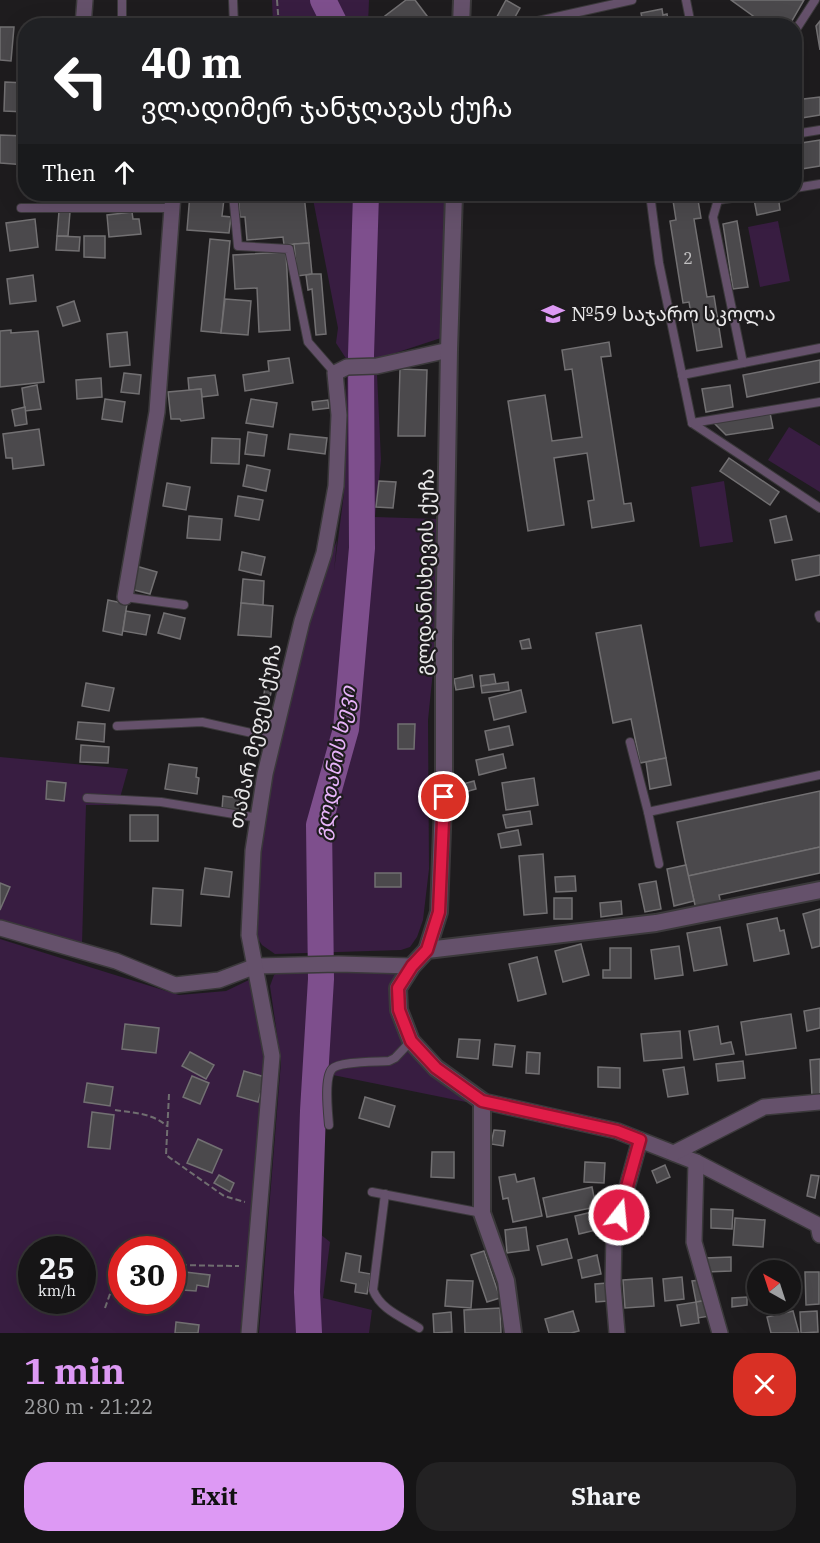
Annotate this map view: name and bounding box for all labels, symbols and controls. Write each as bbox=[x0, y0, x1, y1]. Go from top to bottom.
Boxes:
text: 40 m bbox=[141, 35, 242, 90]
icon: left bbox=[42, 42, 120, 120]
text: ვლადიმერ ჯანჯღავას ქუჩა bbox=[141, 89, 513, 124]
icon: ahead bbox=[108, 156, 141, 189]
text: Then bbox=[42, 158, 96, 187]
house number: 2 bbox=[683, 248, 693, 268]
place label: №59 საჯარო სკოლა bbox=[571, 300, 776, 327]
school or university icon: №59 საჯარო სკოლა bbox=[540, 301, 566, 327]
street label: გლდანისხევის ქუჩა bbox=[409, 468, 440, 676]
street label: თამარ მეფეს ქუჩა bbox=[222, 641, 287, 831]
water label: გლდანის ხევი bbox=[307, 683, 361, 842]
pin bbox=[418, 771, 469, 822]
icon: arrive bbox=[427, 780, 460, 813]
position arrow bbox=[587, 1183, 651, 1247]
speed limit sign: 30 bbox=[108, 1236, 186, 1314]
text: 25 bbox=[39, 1248, 75, 1287]
north arrow bbox=[747, 1260, 801, 1314]
map controls bbox=[747, 1260, 801, 1314]
text: km/h bbox=[38, 1281, 76, 1300]
text: 1 min bbox=[24, 1347, 125, 1394]
button: close bbox=[733, 1353, 796, 1416]
text: 280 m · 21:22 bbox=[24, 1393, 153, 1420]
button: Exit bbox=[24, 1462, 404, 1531]
button: Share bbox=[416, 1462, 796, 1531]

